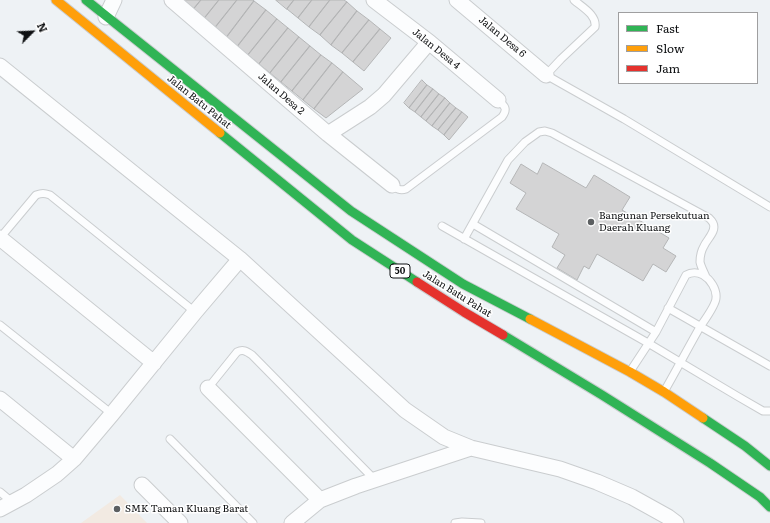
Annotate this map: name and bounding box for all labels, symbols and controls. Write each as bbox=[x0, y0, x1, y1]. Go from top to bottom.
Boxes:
north arrow bbox=[12, 12, 52, 52]
legend bbox=[618, 12, 758, 84]
street label: Jalan Desa 6 bbox=[476, 14, 528, 60]
text: Fast bbox=[656, 19, 679, 37]
text: N bbox=[34, 20, 52, 35]
street label: Jalan Desa 4 bbox=[410, 26, 462, 72]
text: Slow bbox=[656, 39, 684, 57]
text: Jam bbox=[656, 59, 680, 77]
street label: Jalan Desa 2 bbox=[255, 71, 307, 117]
street label: Jalan Batu Pahat bbox=[165, 72, 233, 132]
place label: Bangunan Persekutuan Daerah Kluang bbox=[599, 210, 710, 234]
marker: Bangunan Persekutuan Daerah Kluang bbox=[586, 217, 596, 227]
road number: 50 bbox=[390, 264, 410, 278]
street label: Jalan Batu Pahat bbox=[420, 268, 494, 320]
place label: SMK Taman Kluang Barat bbox=[125, 503, 248, 515]
marker: SMK Taman Kluang Barat bbox=[112, 504, 122, 514]

